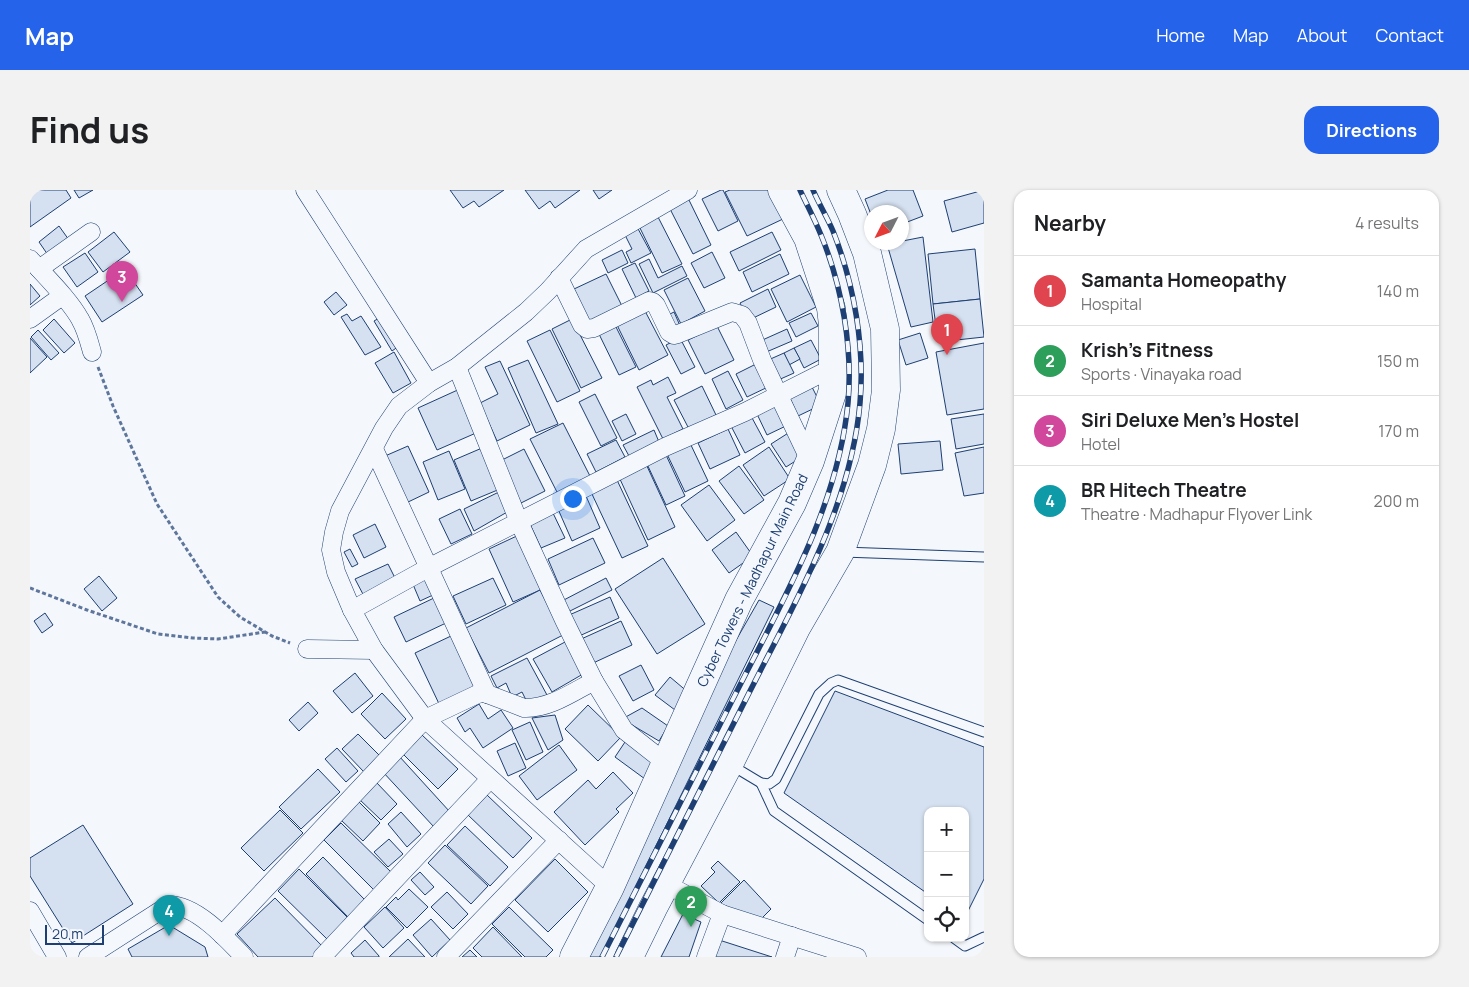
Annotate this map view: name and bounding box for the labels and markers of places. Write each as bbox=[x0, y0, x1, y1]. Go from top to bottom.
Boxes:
pin: 3 bbox=[106, 261, 138, 302]
pin: 1 bbox=[931, 314, 963, 355]
pin: 2 bbox=[675, 886, 707, 927]
pin: 4 bbox=[153, 895, 185, 936]

